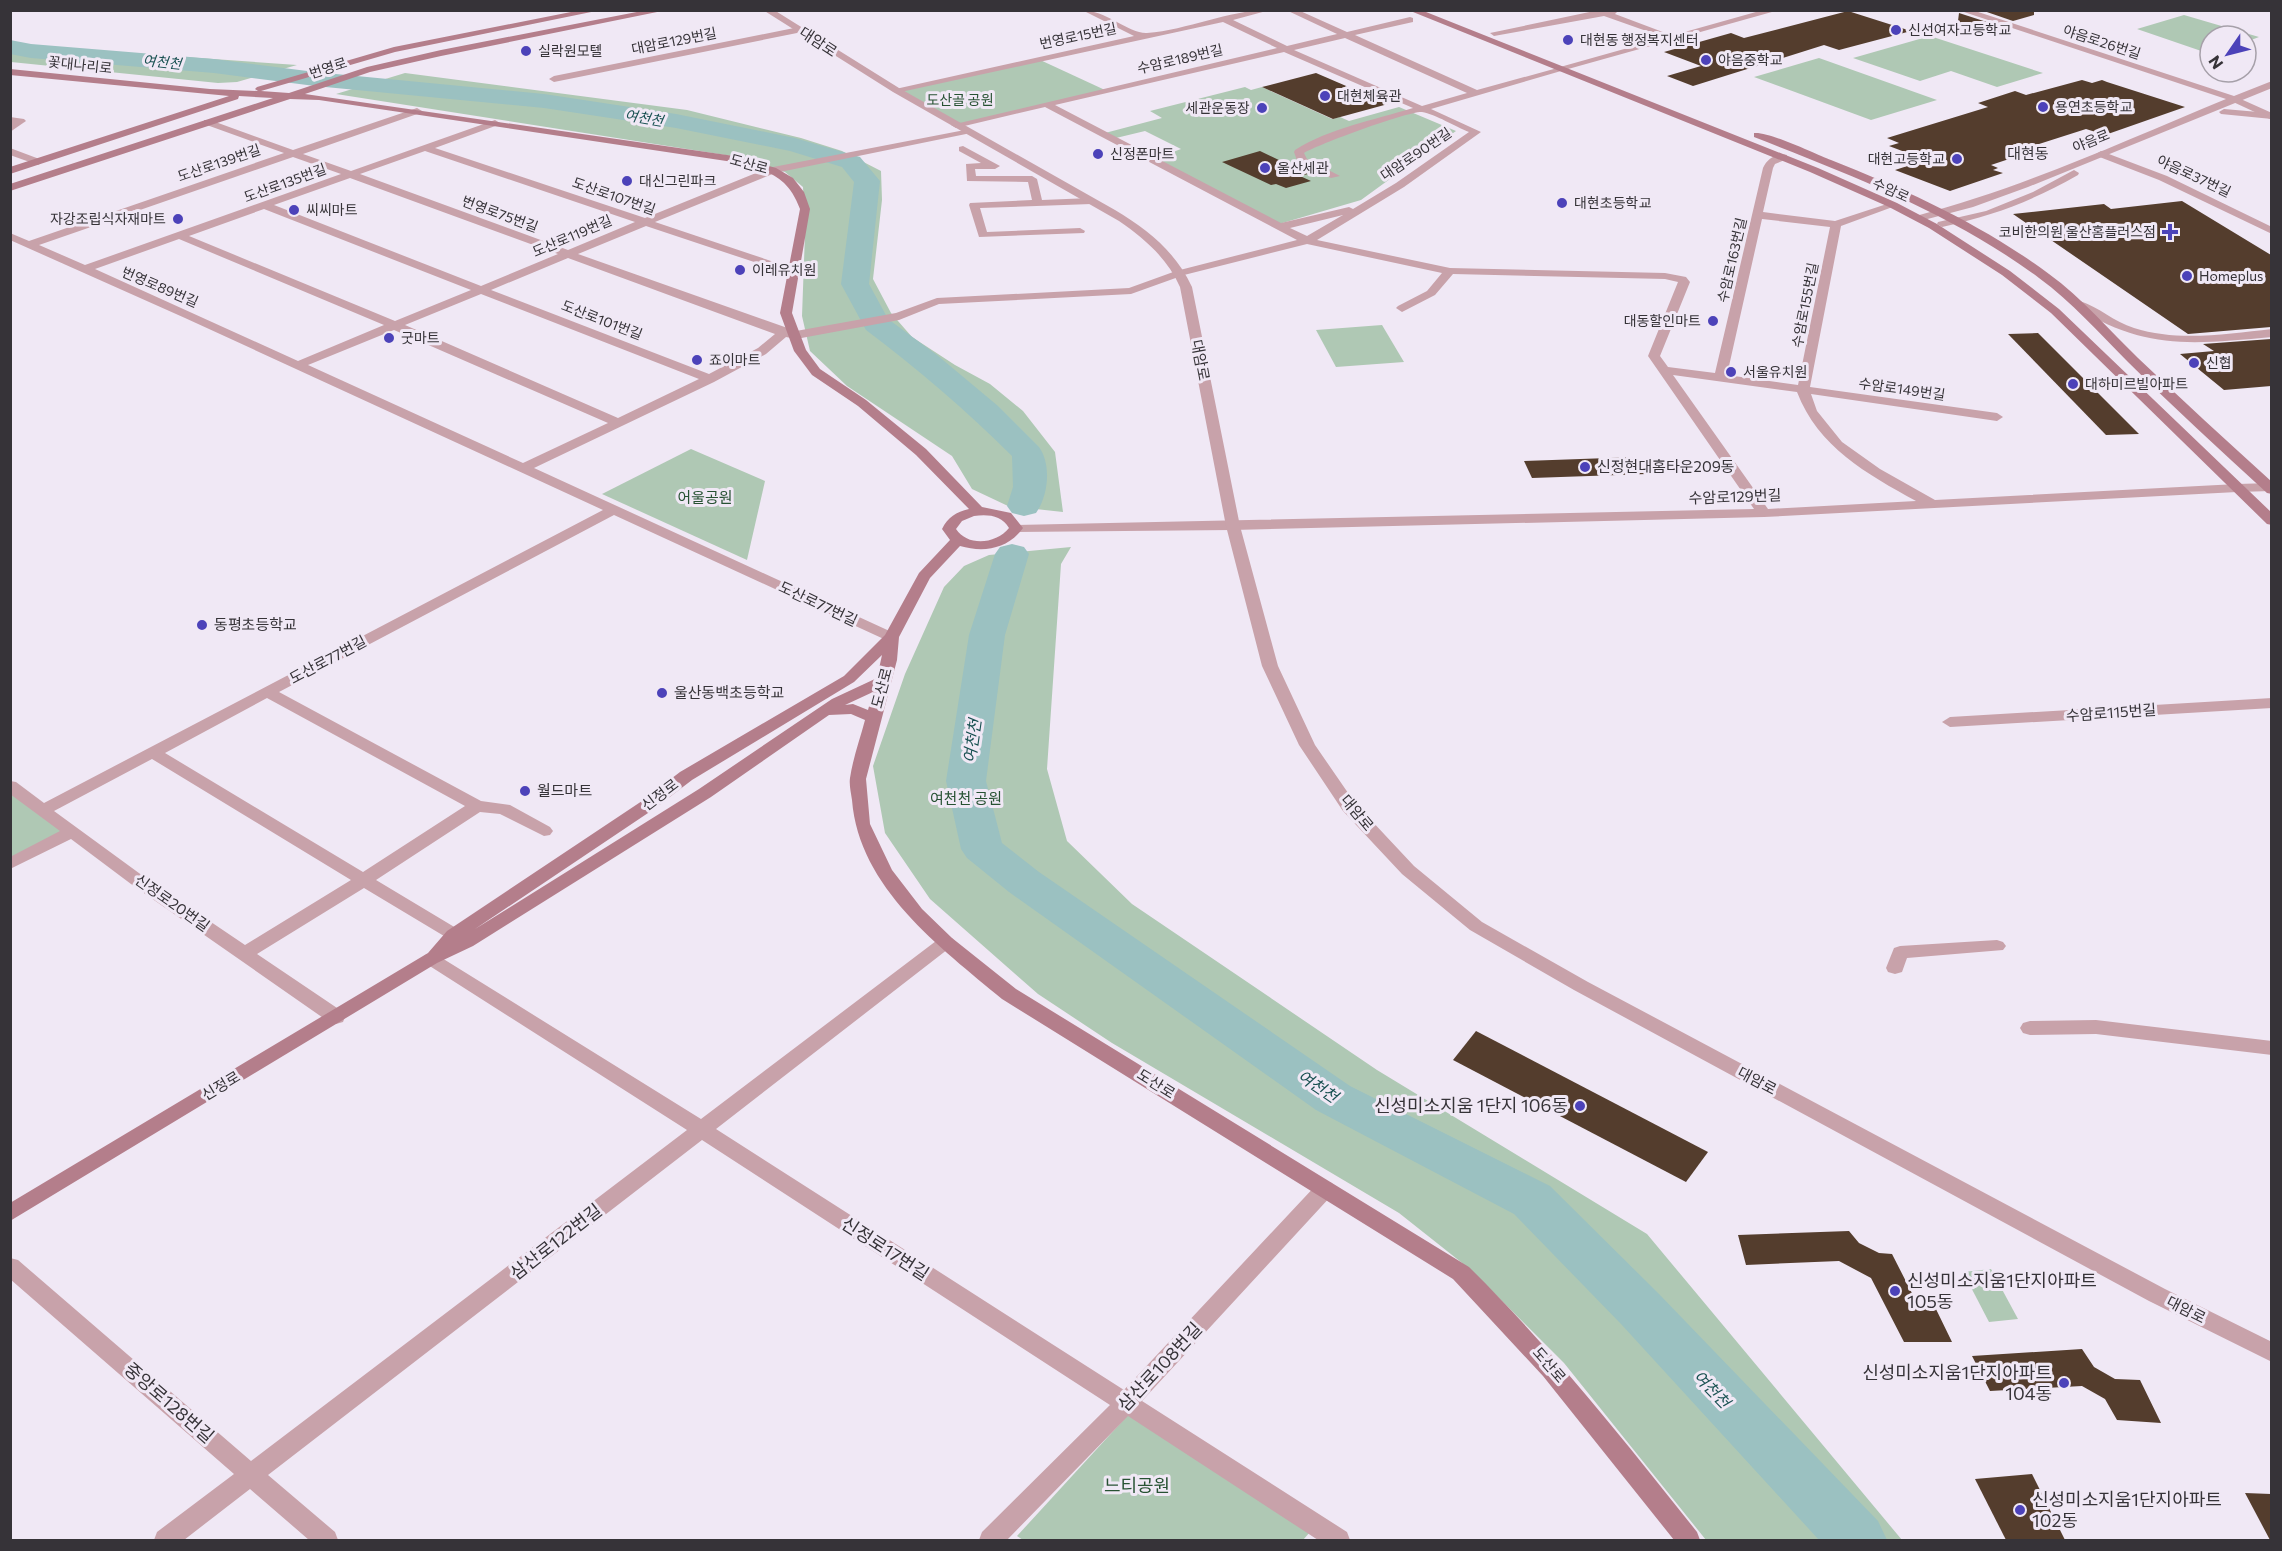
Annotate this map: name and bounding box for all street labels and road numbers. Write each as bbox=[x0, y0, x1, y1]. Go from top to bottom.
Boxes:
street label: 번영로15번길 bbox=[1038, 19, 1118, 52]
street label: 야음로26번길 bbox=[2061, 21, 2143, 62]
street label: 대암로 bbox=[796, 22, 841, 60]
street label: 대암로129번길 bbox=[630, 24, 718, 57]
street label: 수암로189번길 bbox=[1135, 40, 1224, 77]
street label: 꽃대나리로 bbox=[47, 53, 113, 76]
street label: 번영로 bbox=[307, 53, 349, 82]
street label: 대암로90번길 bbox=[1377, 124, 1454, 184]
street label: 야음로 bbox=[2070, 125, 2112, 156]
street label: 도산로139번길 bbox=[175, 140, 263, 185]
street label: 도산로 bbox=[728, 150, 770, 177]
street label: 야음로37번길 bbox=[2154, 151, 2234, 200]
street label: 도산로135번길 bbox=[241, 160, 328, 205]
street label: 도산로107번길 bbox=[570, 173, 658, 218]
street label: 수암로 bbox=[1870, 174, 1912, 205]
street label: 번영로75번길 bbox=[460, 192, 541, 235]
street label: 도산로119번길 bbox=[529, 211, 614, 260]
street label: 수암로163번길 bbox=[1713, 216, 1750, 304]
street label: 수암로155번길 bbox=[1788, 261, 1821, 349]
street label: 번영로89번길 bbox=[119, 263, 201, 310]
street label: 도산로101번길 bbox=[559, 296, 645, 343]
street label: 대암로 bbox=[1188, 338, 1214, 382]
street label: 수암로149번길 bbox=[1858, 374, 1946, 403]
street label: 수암로129번길 bbox=[1688, 485, 1782, 507]
street label: 도산로77번길 bbox=[776, 577, 861, 629]
street label: 도산로77번길 bbox=[286, 631, 369, 687]
street label: 도산로 bbox=[867, 665, 895, 710]
street label: 수암로115번길 bbox=[2065, 700, 2157, 724]
street label: 신정로 bbox=[637, 775, 681, 814]
street label: 대암로 bbox=[1338, 791, 1378, 834]
street label: 신정로20번길 bbox=[132, 870, 213, 935]
street label: 대암로 bbox=[1735, 1062, 1780, 1098]
street label: 도산로 bbox=[1134, 1065, 1179, 1102]
street label: 신정로 bbox=[198, 1067, 243, 1104]
street label: 삼산로122번길 bbox=[505, 1199, 606, 1284]
street label: 신정로17번길 bbox=[838, 1212, 933, 1285]
street label: 대암로 bbox=[2164, 1292, 2209, 1327]
street label: 삼산로108번길 bbox=[1113, 1317, 1206, 1415]
street label: 도산로 bbox=[1529, 1343, 1570, 1386]
street label: 중앙로128번길 bbox=[120, 1357, 219, 1447]

